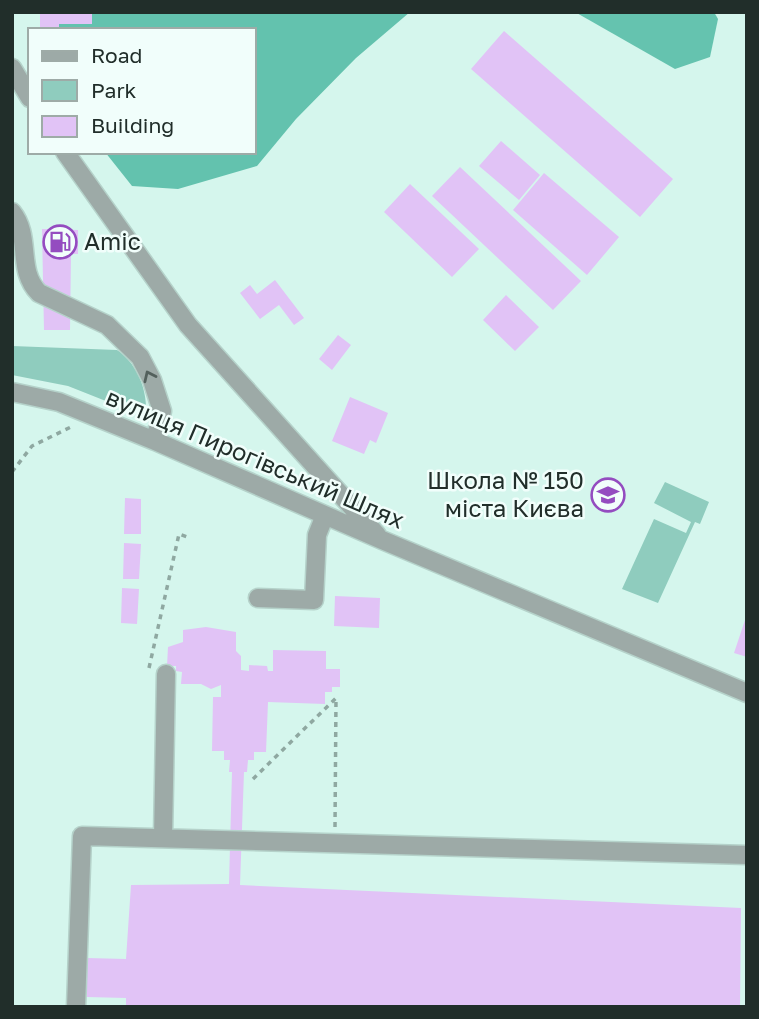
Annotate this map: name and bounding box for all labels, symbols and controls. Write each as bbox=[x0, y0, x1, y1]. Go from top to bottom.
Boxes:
legend bbox=[28, 28, 256, 154]
text: Road bbox=[91, 42, 142, 68]
text: Park bbox=[91, 77, 137, 103]
text: Building bbox=[91, 112, 174, 138]
fuel station icon: Amic bbox=[41, 223, 79, 261]
place label: Amic bbox=[84, 226, 141, 255]
one-way arrow bbox=[144, 371, 158, 383]
street label: вулиця Пирогівський Шлях bbox=[102, 381, 409, 534]
place label: Школа № 150 міста Києва bbox=[427, 465, 584, 522]
school or university icon: Школа № 150 міста Києва bbox=[589, 476, 627, 514]

